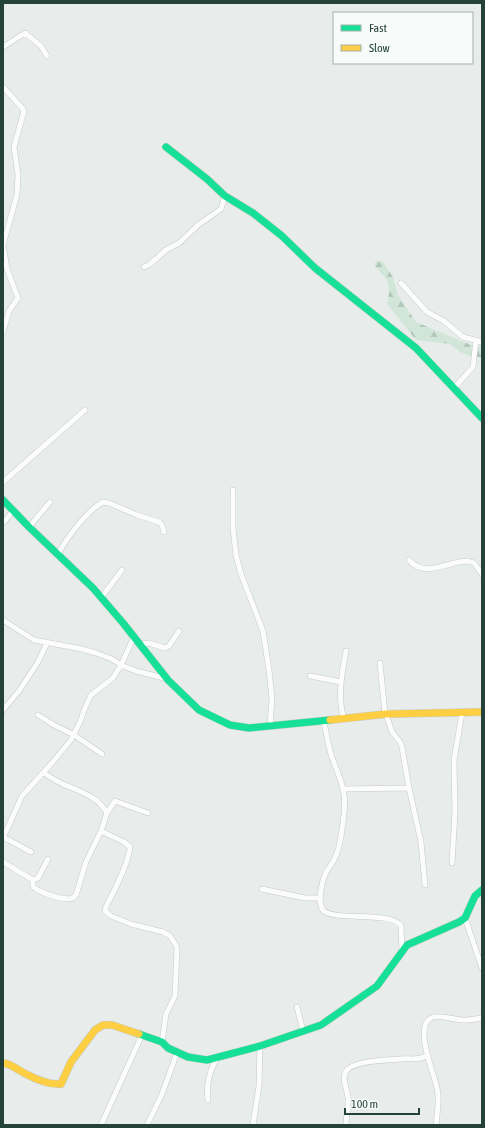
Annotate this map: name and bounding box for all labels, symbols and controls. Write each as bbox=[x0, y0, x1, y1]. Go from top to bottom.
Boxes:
legend bbox=[333, 12, 473, 64]
text: Fast bbox=[369, 21, 387, 35]
text: Slow bbox=[369, 41, 390, 55]
scale bar bbox=[345, 1090, 419, 1116]
text: 100 m bbox=[351, 1097, 378, 1111]

